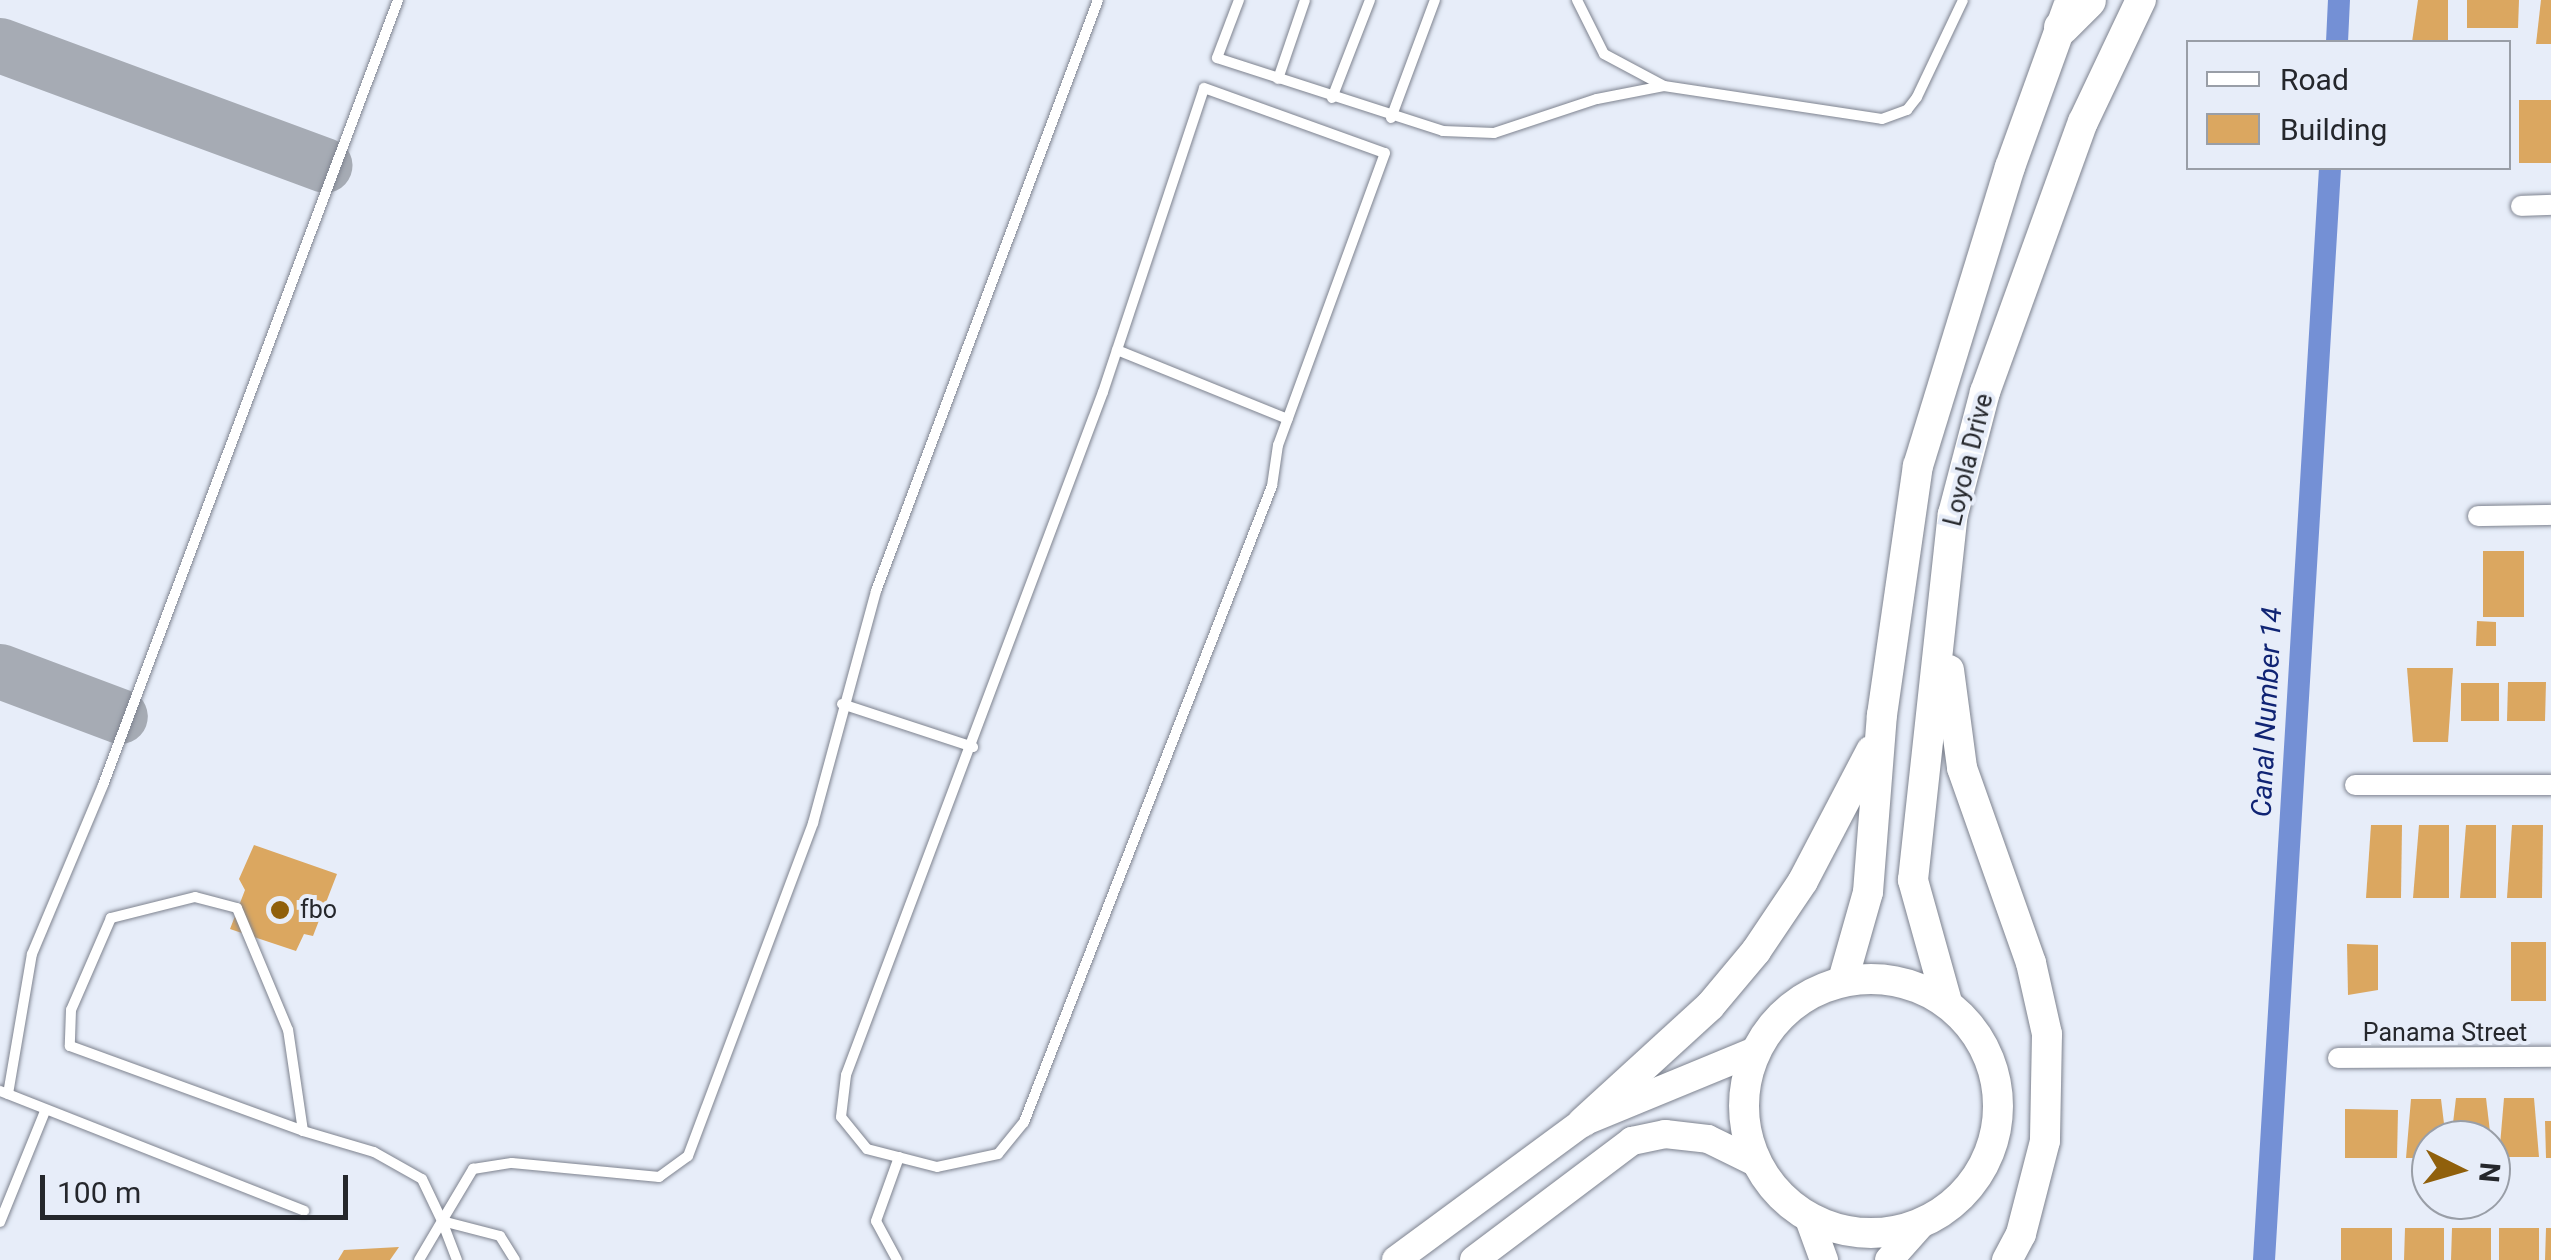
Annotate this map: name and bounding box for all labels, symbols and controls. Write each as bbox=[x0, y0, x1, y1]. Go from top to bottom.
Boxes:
legend bbox=[2186, 40, 2511, 170]
text: Road bbox=[2280, 62, 2349, 97]
text: Building bbox=[2280, 112, 2387, 147]
street label: Loyola Drive bbox=[1938, 391, 2000, 529]
water label: Canal Number 14 bbox=[2245, 606, 2289, 818]
place label: fbo bbox=[300, 895, 337, 925]
marker: fbo bbox=[269, 899, 291, 921]
street label: Panama Street bbox=[2363, 1018, 2527, 1048]
north arrow bbox=[2411, 1120, 2511, 1220]
scale bar bbox=[45, 1155, 352, 1217]
text: N bbox=[2472, 1161, 2507, 1184]
text: 100 m bbox=[57, 1175, 141, 1210]

